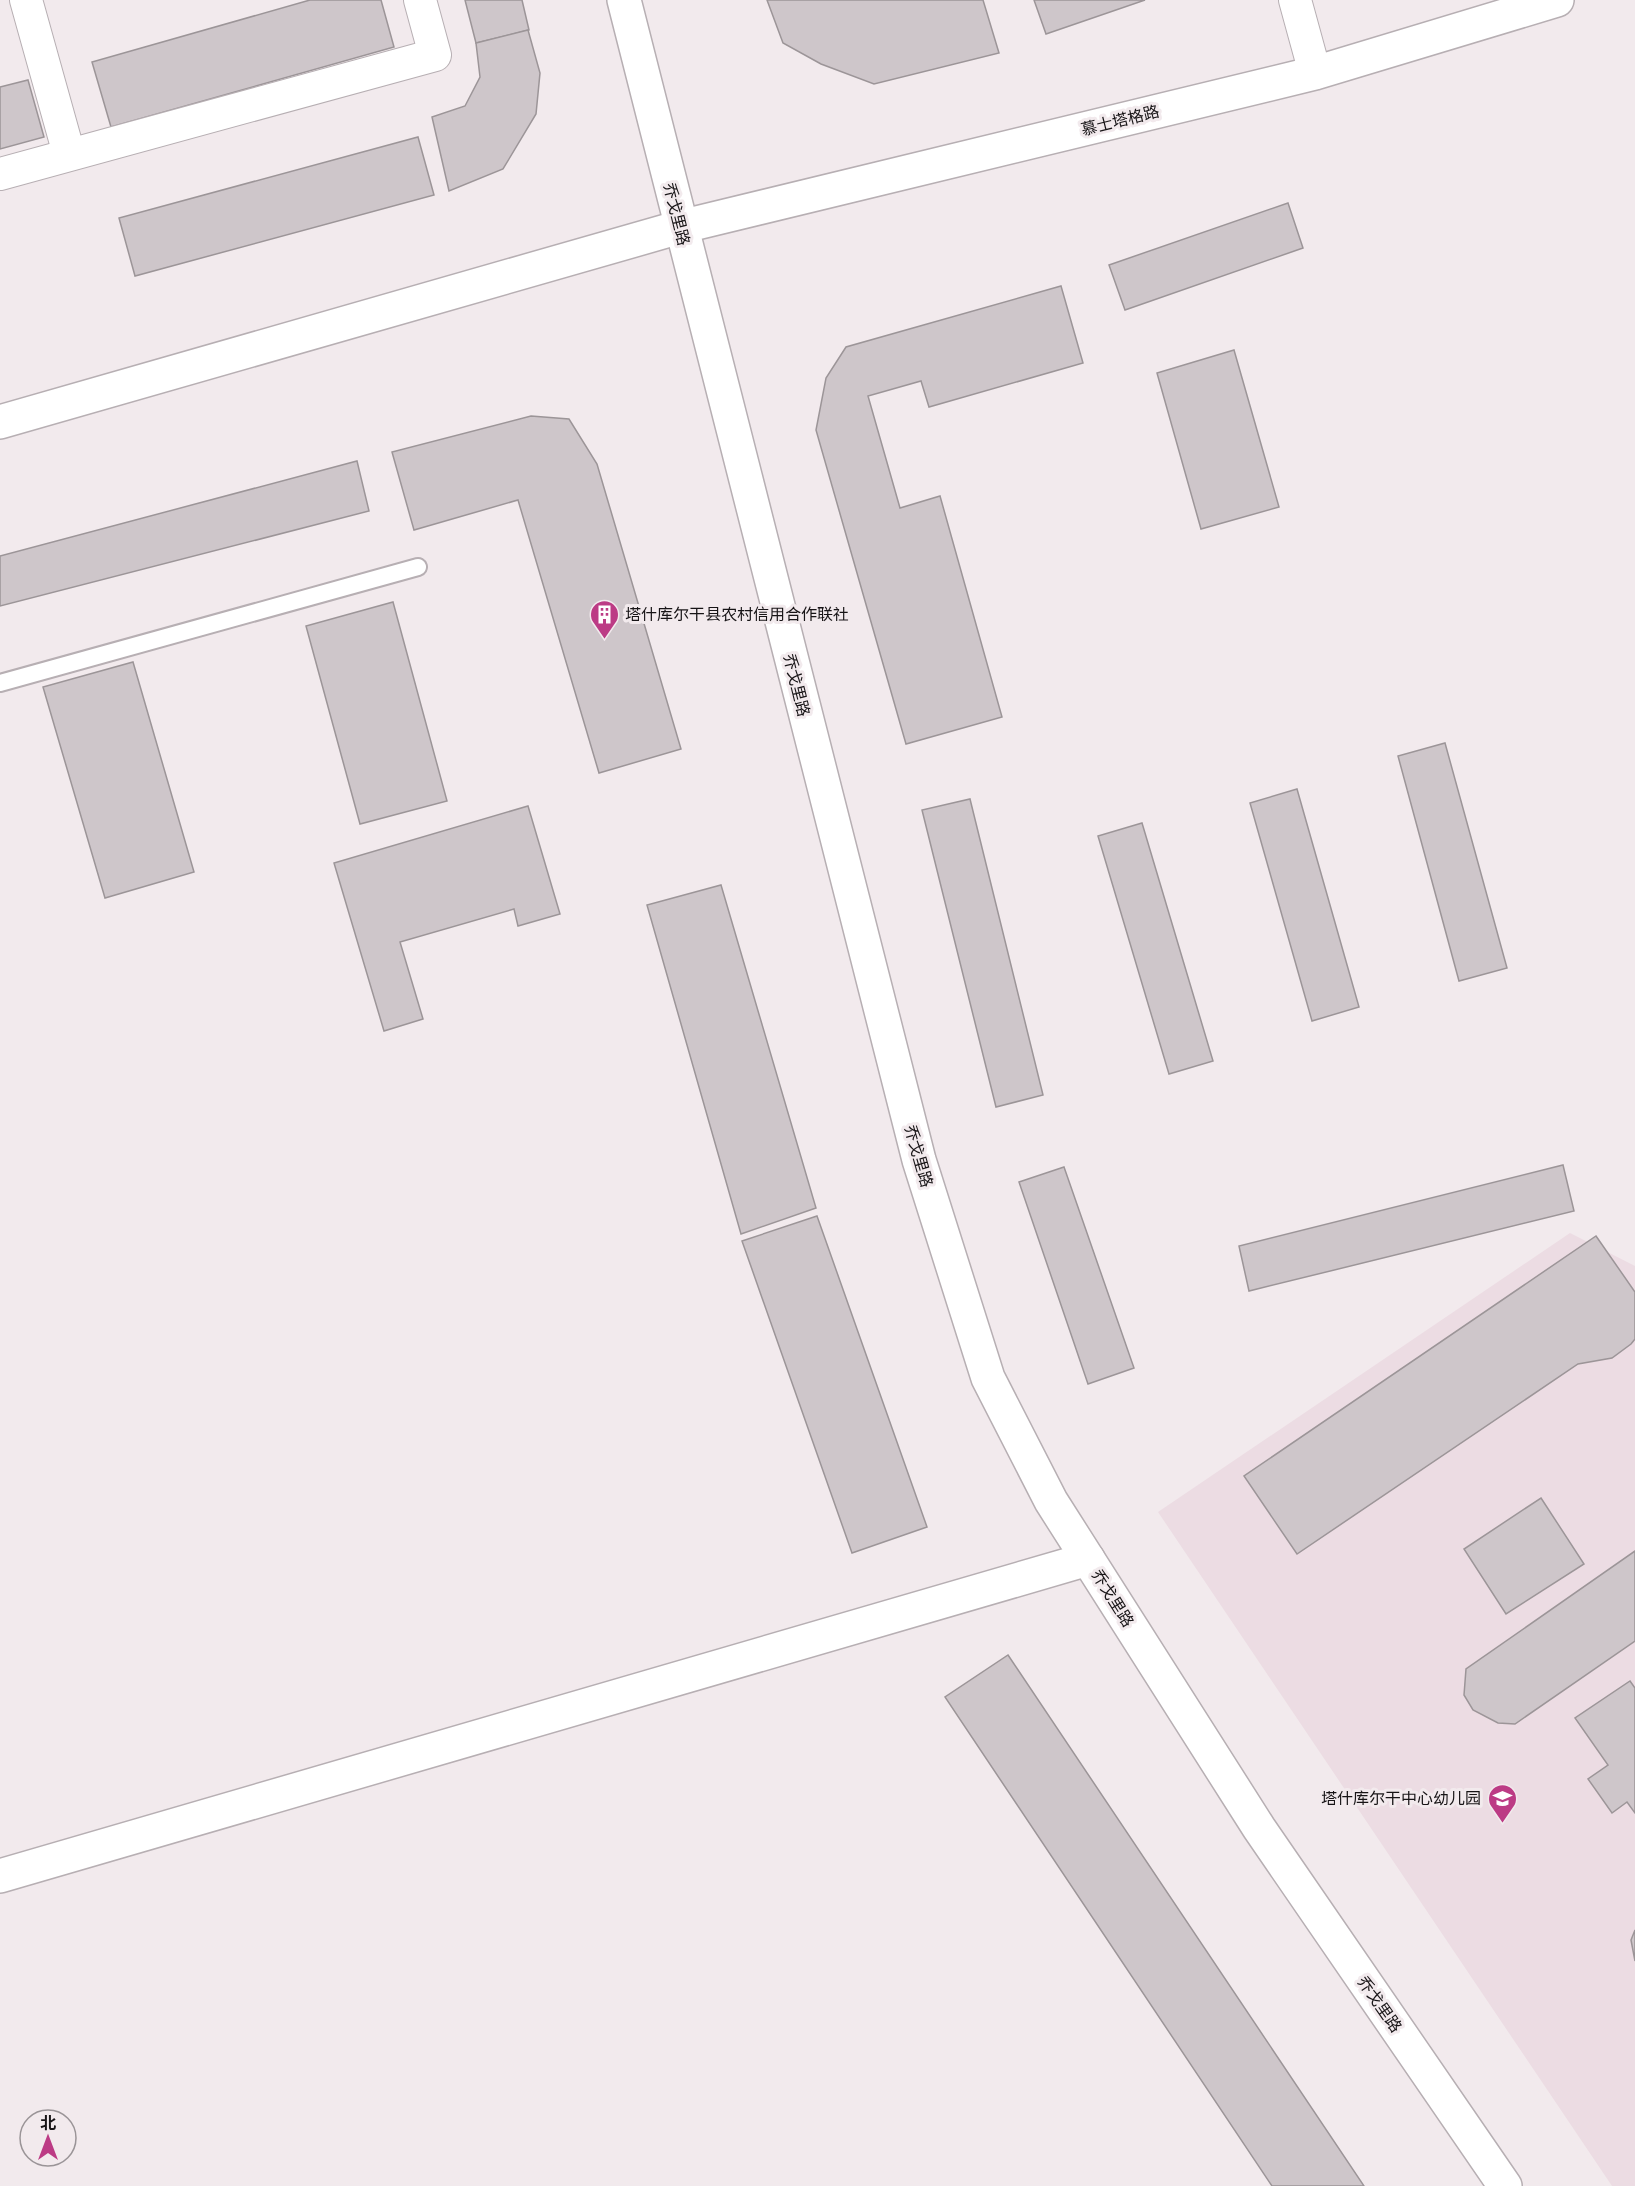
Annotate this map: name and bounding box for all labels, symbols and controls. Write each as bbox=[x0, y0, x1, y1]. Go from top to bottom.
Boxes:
street label: 慕士塔格路 bbox=[1079, 100, 1161, 140]
street label: 乔戈里路 bbox=[659, 180, 695, 248]
building icon: 塔什库尔干县农村信用合作联社 bbox=[588, 598, 620, 640]
place label: 塔什库尔干县农村信用合作联社 bbox=[625, 603, 849, 625]
street label: 乔戈里路 bbox=[779, 651, 815, 719]
street label: 乔戈里路 bbox=[900, 1122, 938, 1190]
street label: 乔戈里路 bbox=[1087, 1565, 1139, 1631]
school or university icon: 塔什库尔干中心幼儿园 bbox=[1486, 1782, 1518, 1824]
place label: 塔什库尔干中心幼儿园 bbox=[1321, 1787, 1481, 1809]
street label: 乔戈里路 bbox=[1353, 1971, 1407, 2037]
north arrow bbox=[18, 2108, 78, 2168]
text: 北 bbox=[40, 2112, 56, 2134]

